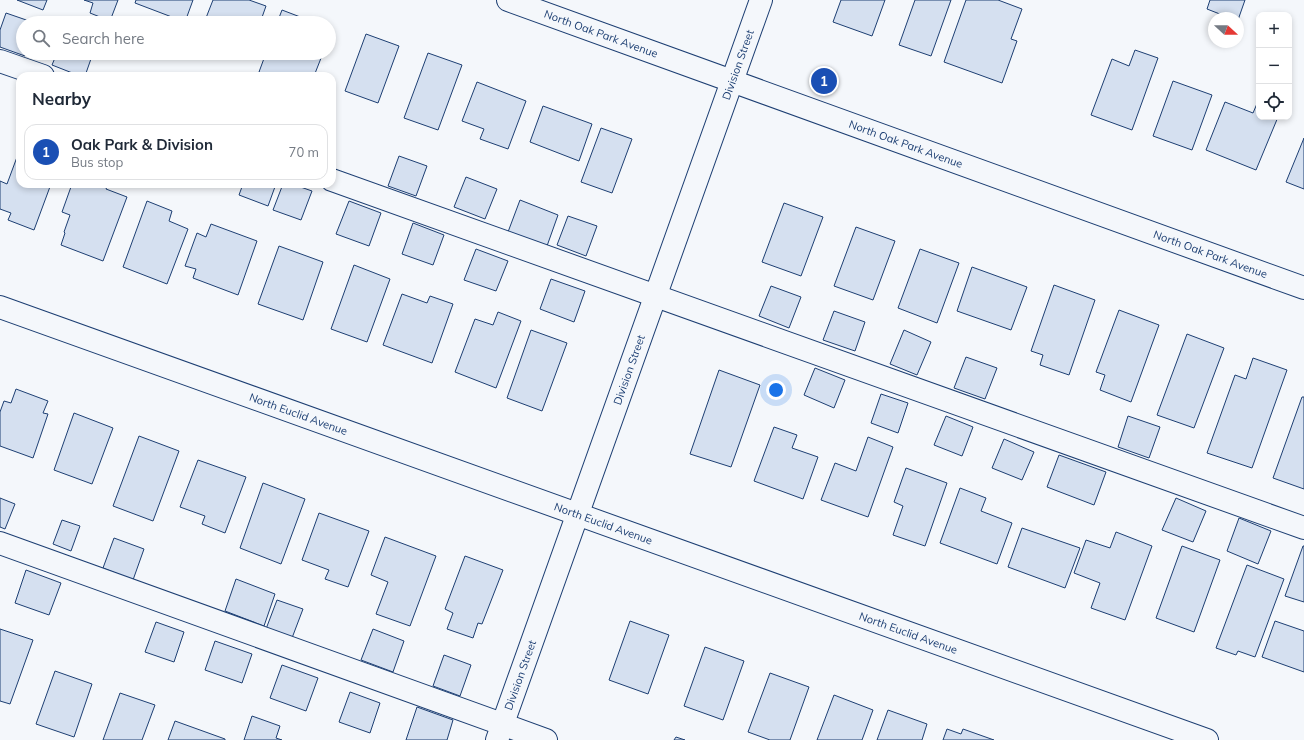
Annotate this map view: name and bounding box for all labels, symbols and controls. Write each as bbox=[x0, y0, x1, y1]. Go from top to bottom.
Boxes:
street label: North Oak Park Avenue bbox=[542, 7, 660, 61]
north arrow bbox=[1208, 12, 1244, 48]
map controls bbox=[1256, 12, 1292, 120]
button: + bbox=[1256, 12, 1292, 48]
search box bbox=[16, 16, 336, 60]
icon: search bbox=[30, 27, 52, 49]
street label: Division Street bbox=[719, 28, 757, 102]
text: Search here bbox=[62, 29, 144, 48]
button: − bbox=[1256, 48, 1292, 84]
pin: 1 bbox=[811, 66, 837, 96]
button: locate bbox=[1256, 84, 1292, 120]
text: Nearby bbox=[32, 88, 91, 109]
street label: North Oak Park Avenue bbox=[847, 117, 965, 171]
text: Oak Park & Division bbox=[71, 135, 213, 154]
text: 1 bbox=[42, 144, 50, 160]
text: 70 m bbox=[289, 144, 319, 160]
text: Bus stop bbox=[71, 154, 123, 170]
street label: North Oak Park Avenue bbox=[1152, 227, 1269, 281]
street label: Division Street bbox=[610, 333, 648, 407]
your location bbox=[766, 380, 786, 400]
street label: North Euclid Avenue bbox=[247, 390, 349, 438]
street label: North Euclid Avenue bbox=[552, 499, 654, 547]
street label: North Euclid Avenue bbox=[857, 609, 959, 657]
street label: Division Street bbox=[501, 638, 539, 712]

